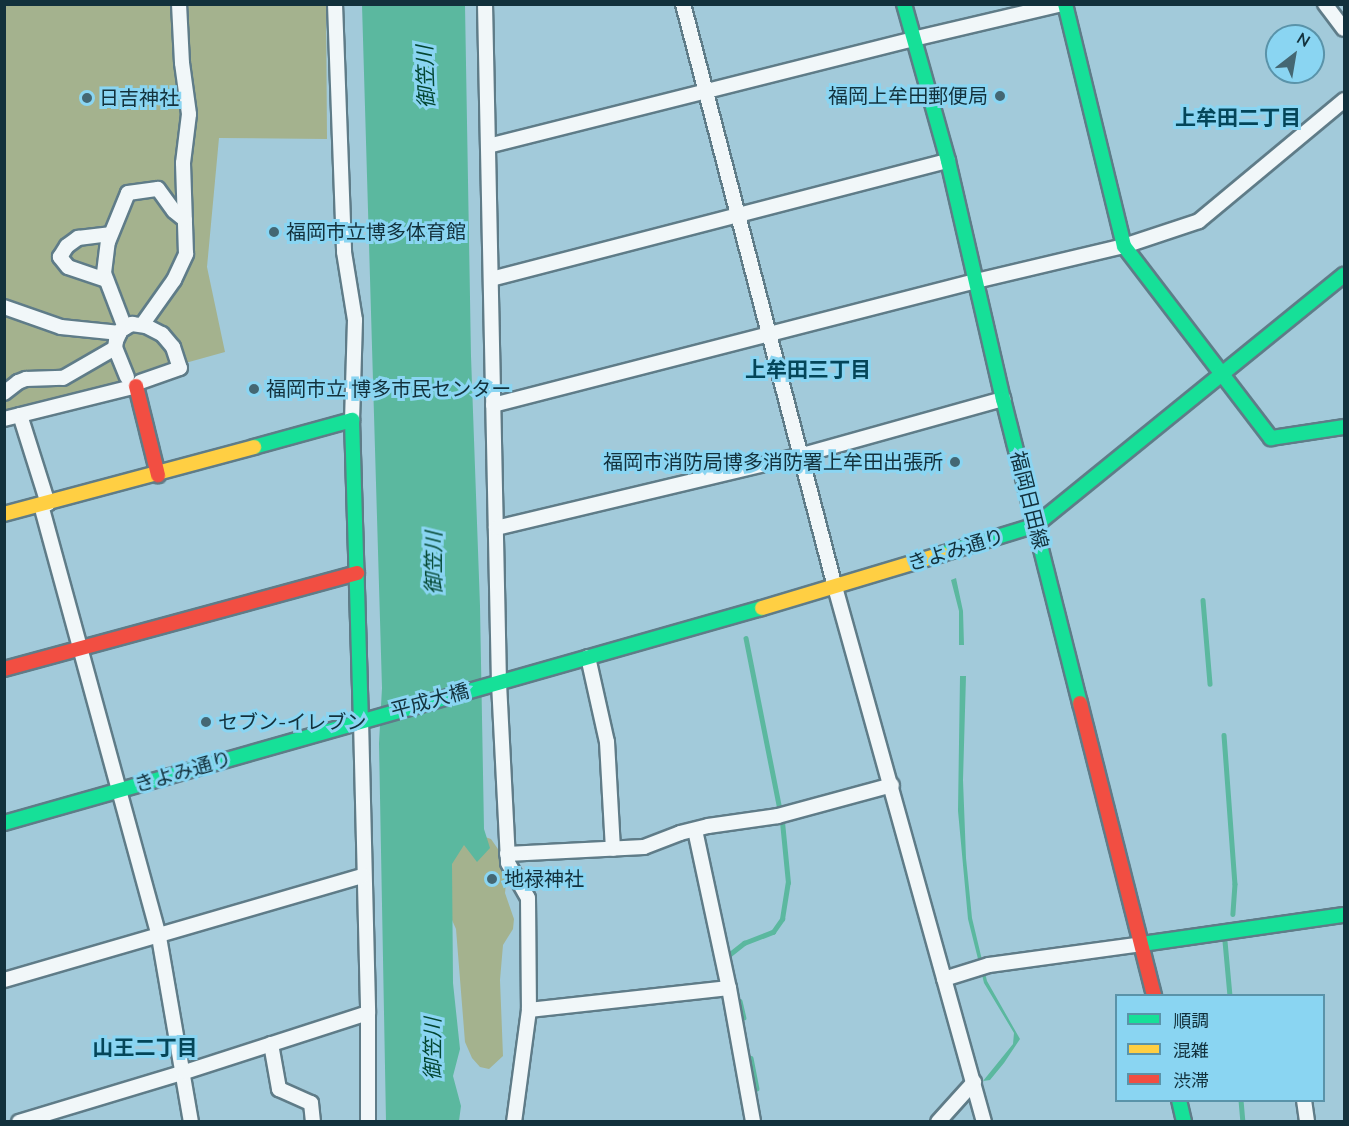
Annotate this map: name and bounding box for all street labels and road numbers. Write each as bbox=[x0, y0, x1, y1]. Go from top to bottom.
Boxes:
street label: 福岡日田線 bbox=[1005, 449, 1053, 551]
street label: きよみ通り bbox=[905, 524, 1007, 576]
street label: 平成大橋 bbox=[388, 679, 472, 723]
street label: きよみ通り bbox=[132, 747, 234, 797]

